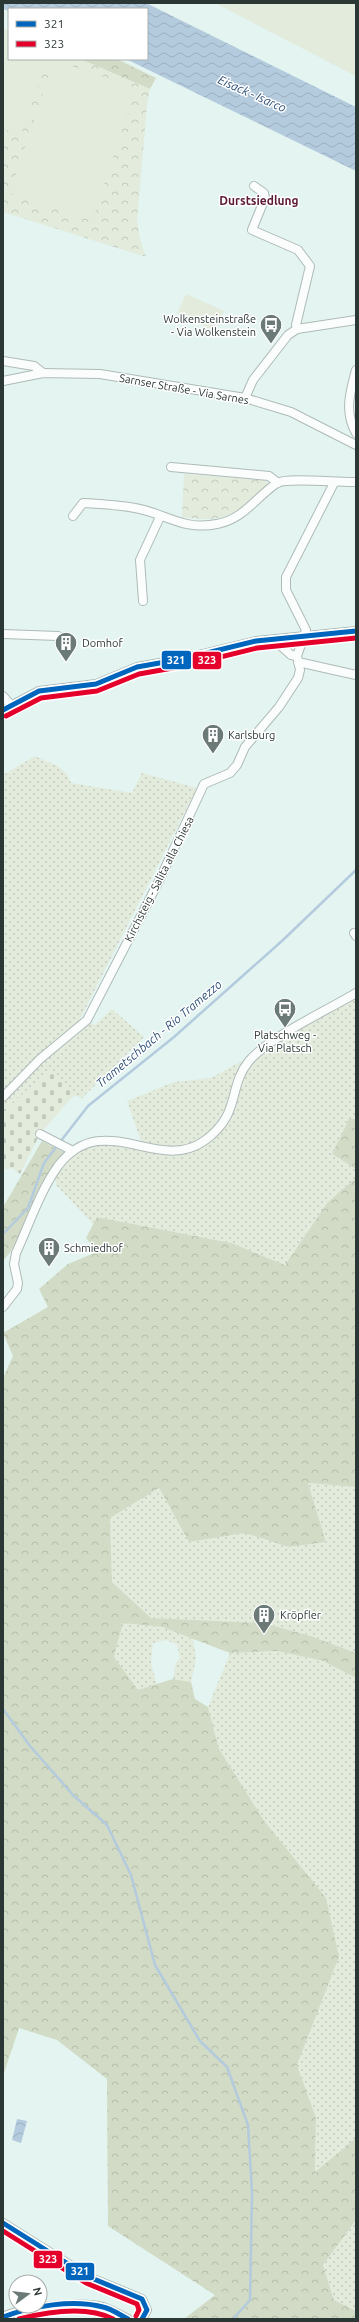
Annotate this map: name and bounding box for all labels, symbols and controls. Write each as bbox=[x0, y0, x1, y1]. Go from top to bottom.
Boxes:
legend bbox=[8, 8, 148, 60]
text: 321 bbox=[44, 17, 64, 30]
text: 323 bbox=[44, 37, 64, 50]
water label: Eisack - Isarco bbox=[216, 73, 289, 115]
district label: Durstsiedlung bbox=[219, 194, 299, 207]
bus stop icon: Wolkensteinstraße - Via Wolkenstein bbox=[258, 312, 284, 345]
place label: Wolkensteinstraße - Via Wolkenstein bbox=[163, 313, 256, 338]
street label: Sarnser Straße - Via Sarnes bbox=[118, 372, 250, 406]
building icon: Domhof bbox=[53, 630, 79, 663]
place label: Domhof bbox=[82, 637, 123, 649]
line badge: 321 bbox=[161, 650, 192, 670]
line badge: 323 bbox=[192, 651, 222, 670]
text: 321 bbox=[167, 654, 185, 666]
text: 323 bbox=[198, 654, 216, 666]
building icon: Karlsburg bbox=[200, 722, 226, 755]
place label: Karlsburg bbox=[228, 729, 275, 741]
street label: Kirchsteig - Salita alla Chiesa bbox=[122, 814, 196, 944]
water label: Trametschbach - Rio Tramezzo bbox=[93, 977, 224, 1090]
bus stop icon: Platschweg - Via Platsch bbox=[272, 996, 298, 1029]
place label: Platschweg - Via Platsch bbox=[254, 1029, 316, 1054]
building icon: Schmiedhof bbox=[36, 1235, 62, 1268]
place label: Schmiedhof bbox=[64, 1242, 124, 1254]
building icon: Kröpfler bbox=[251, 1602, 277, 1635]
place label: Kröpfler bbox=[280, 1609, 322, 1621]
line badge: 323 bbox=[33, 2250, 63, 2269]
text: 323 bbox=[39, 2253, 57, 2265]
line badge: 321 bbox=[65, 2262, 95, 2281]
text: 321 bbox=[71, 2265, 89, 2277]
north arrow bbox=[8, 2274, 48, 2314]
text: N bbox=[31, 2286, 45, 2297]

